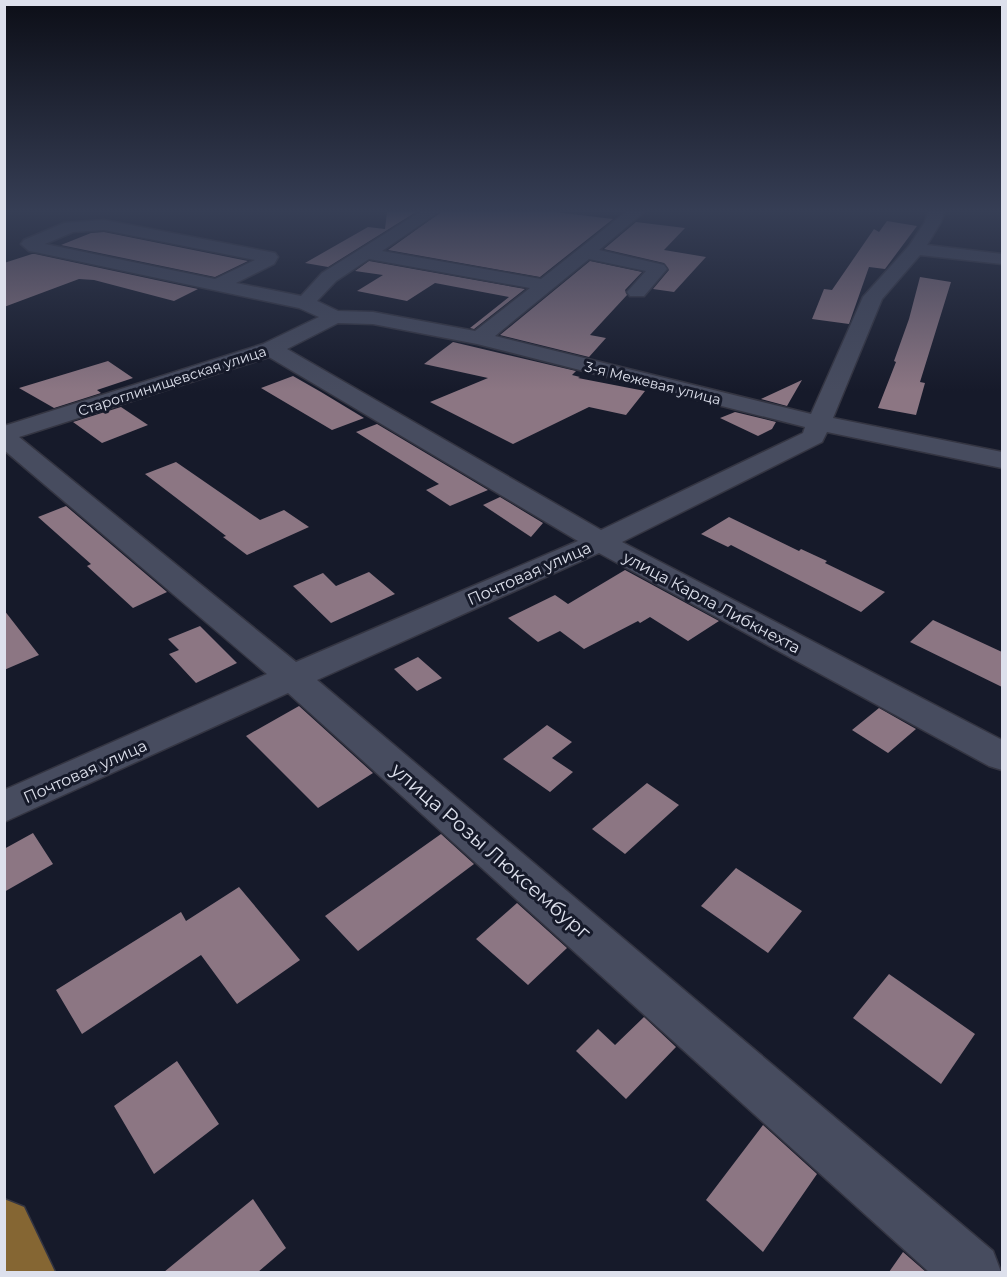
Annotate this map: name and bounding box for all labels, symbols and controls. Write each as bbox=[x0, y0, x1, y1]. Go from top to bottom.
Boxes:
street label: Староглинищевская улица bbox=[76, 342, 268, 420]
street label: 3-я Межевая улица bbox=[583, 357, 723, 409]
street label: Почтовая улица bbox=[464, 538, 594, 609]
street label: улица Карла Либкнехта bbox=[619, 547, 804, 657]
street label: Почтовая улица bbox=[20, 736, 150, 807]
street label: улица Розы Люксембург bbox=[385, 757, 596, 945]

